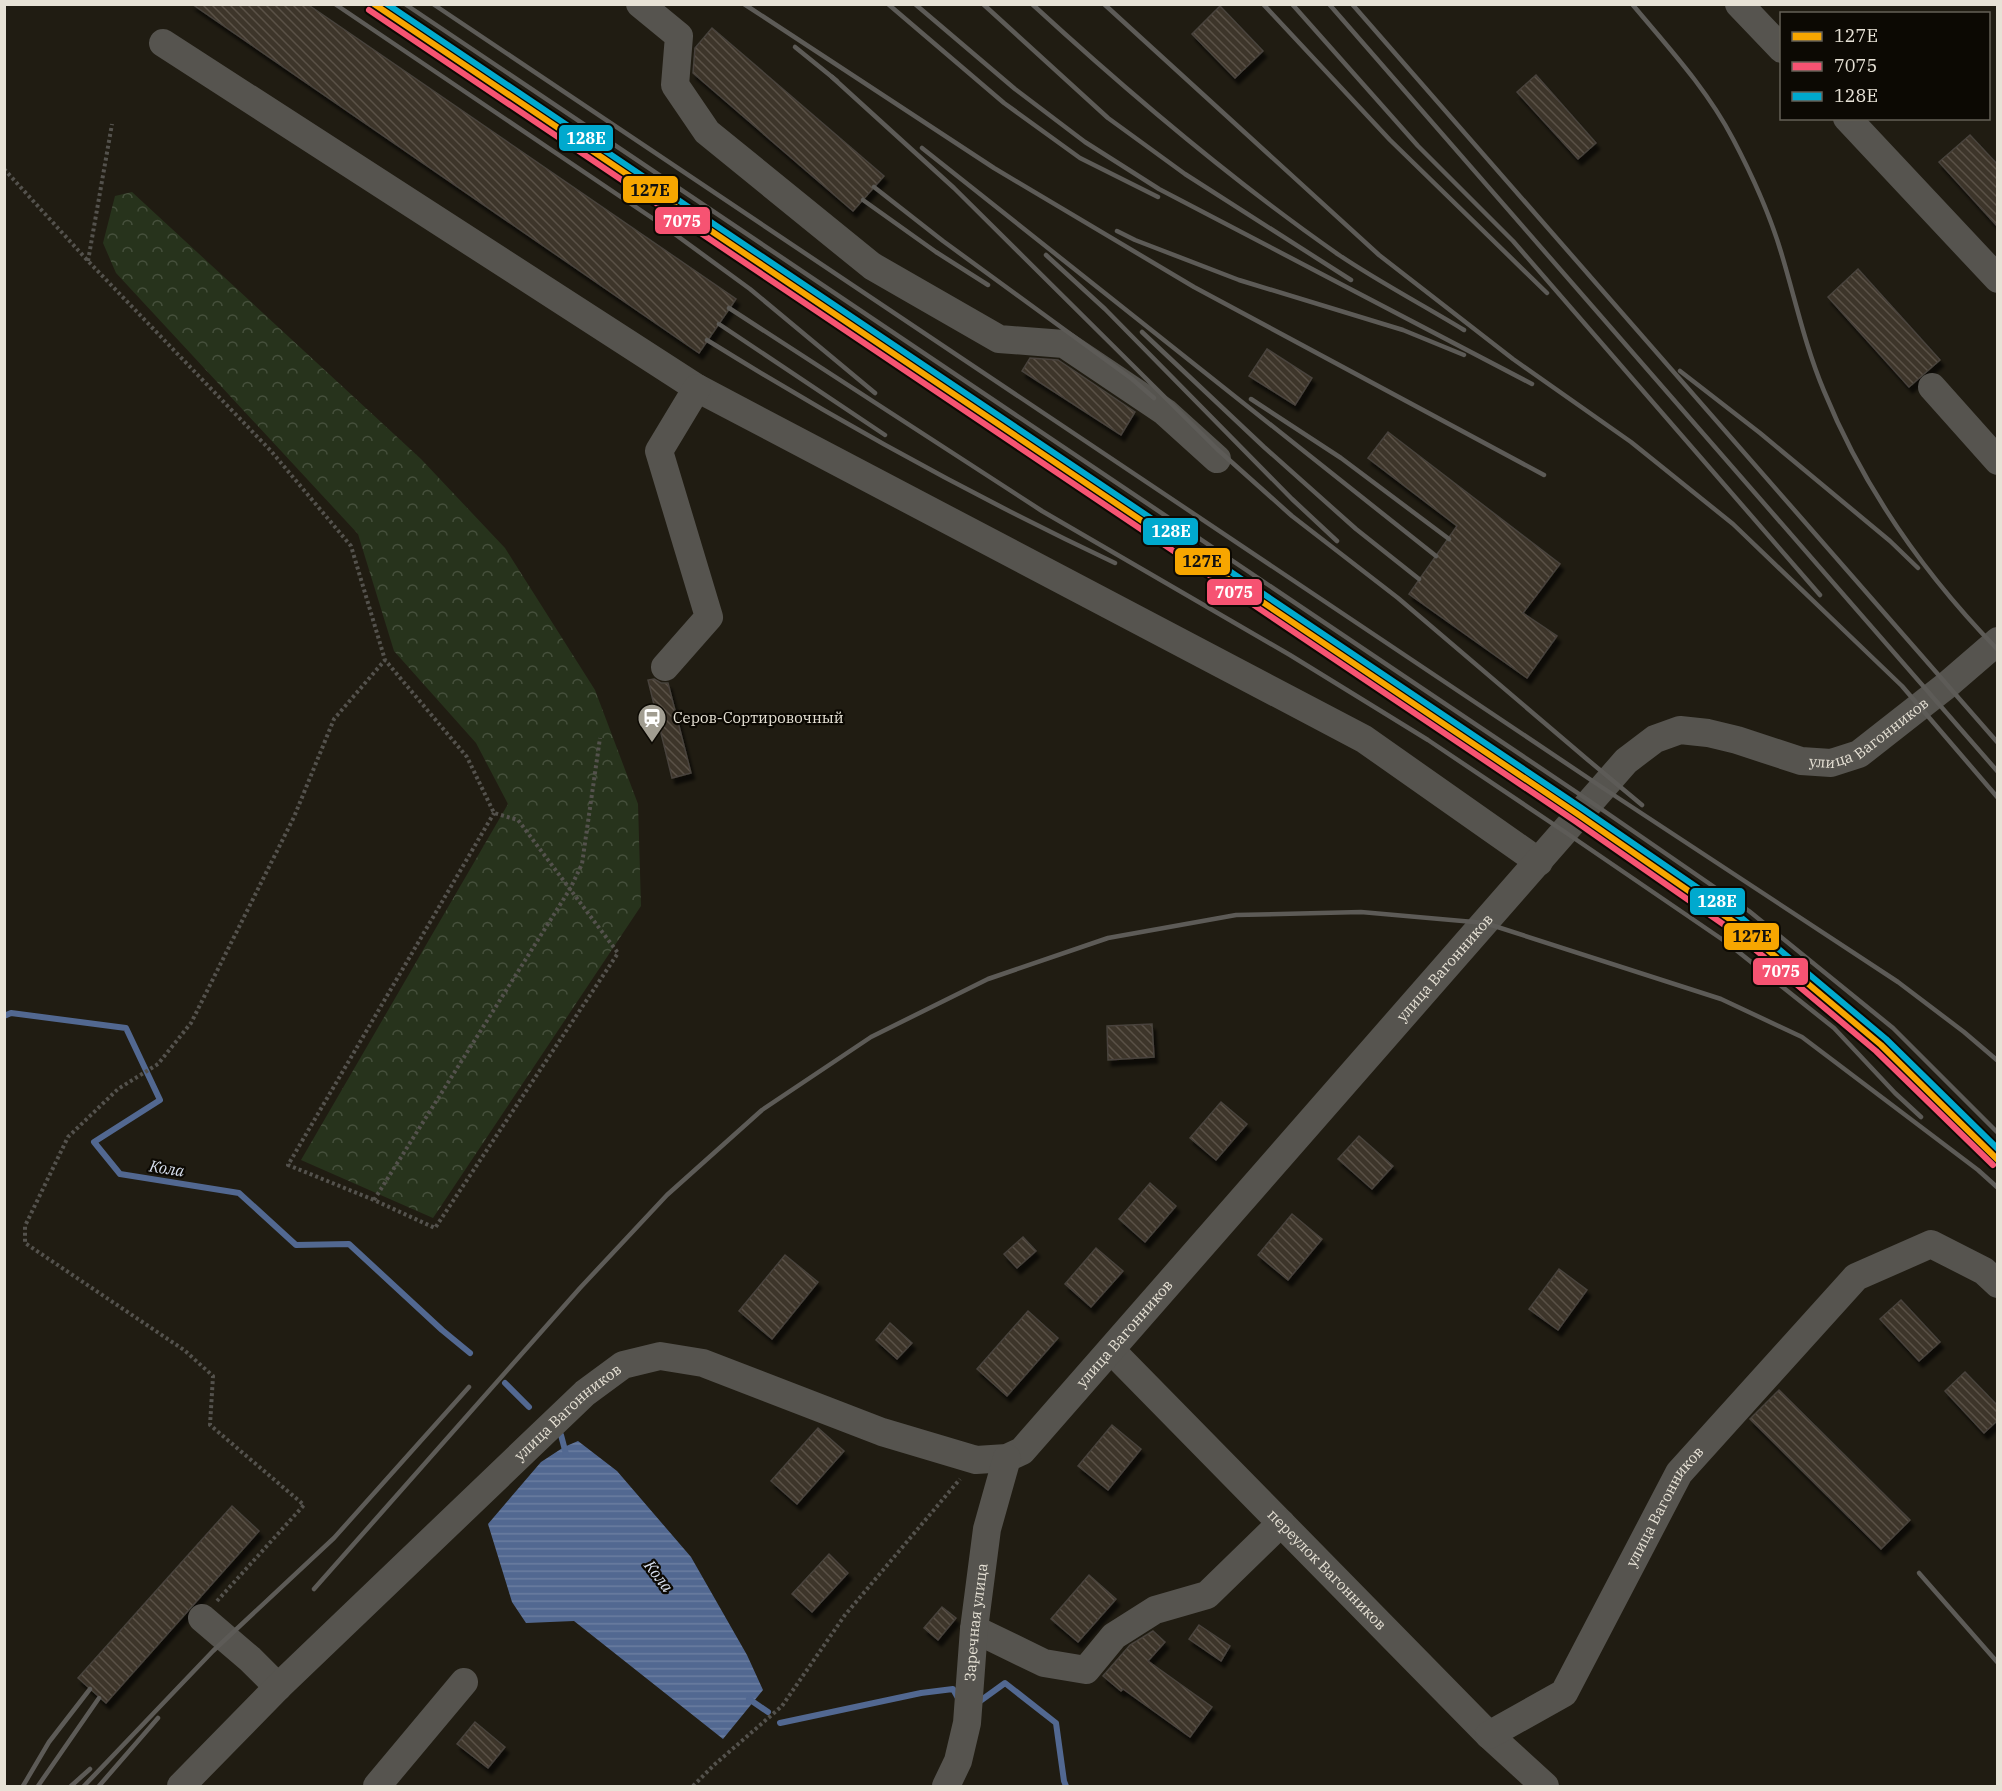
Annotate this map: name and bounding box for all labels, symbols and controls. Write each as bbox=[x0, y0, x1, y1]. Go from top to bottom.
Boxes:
legend bbox=[1780, 12, 1990, 120]
text: 127Е bbox=[1834, 24, 1878, 47]
text: 7075 bbox=[1834, 54, 1877, 77]
text: 128Е bbox=[1834, 84, 1878, 107]
line badge: 128Е bbox=[558, 124, 614, 152]
text: 128Е bbox=[566, 128, 606, 148]
line badge: 127Е bbox=[622, 175, 679, 204]
text: 127Е bbox=[630, 180, 670, 200]
line badge: 7075 bbox=[654, 206, 711, 235]
text: 7075 bbox=[663, 211, 701, 231]
line badge: 128Е bbox=[1142, 517, 1199, 546]
text: 128Е bbox=[1151, 521, 1191, 541]
line badge: 127Е bbox=[1174, 547, 1231, 576]
text: 127Е bbox=[1182, 551, 1222, 571]
line badge: 7075 bbox=[1206, 578, 1263, 606]
text: 7075 bbox=[1215, 582, 1253, 602]
street label: улица Вагонников bbox=[1808, 693, 1932, 772]
station icon: Серов-Сортировочный bbox=[636, 702, 668, 744]
place label: Серов-Сортировочный bbox=[673, 708, 844, 727]
line badge: 128Е bbox=[1689, 887, 1746, 916]
text: 128Е bbox=[1697, 891, 1737, 911]
street label: улица Вагонников bbox=[1392, 910, 1497, 1026]
line badge: 127Е bbox=[1723, 922, 1780, 951]
text: 127Е bbox=[1732, 926, 1772, 946]
line badge: 7075 bbox=[1752, 957, 1809, 986]
text: 7075 bbox=[1762, 961, 1800, 981]
water label: Кола bbox=[147, 1155, 186, 1181]
street label: улица Вагонников bbox=[1072, 1275, 1177, 1391]
street label: улица Вагонников bbox=[510, 1359, 625, 1465]
street label: улица Вагонников bbox=[1622, 1442, 1707, 1570]
street label: переулок Вагонников bbox=[1264, 1505, 1391, 1634]
water label: Кола bbox=[640, 1555, 678, 1596]
street label: Заречная улица bbox=[960, 1562, 991, 1682]

